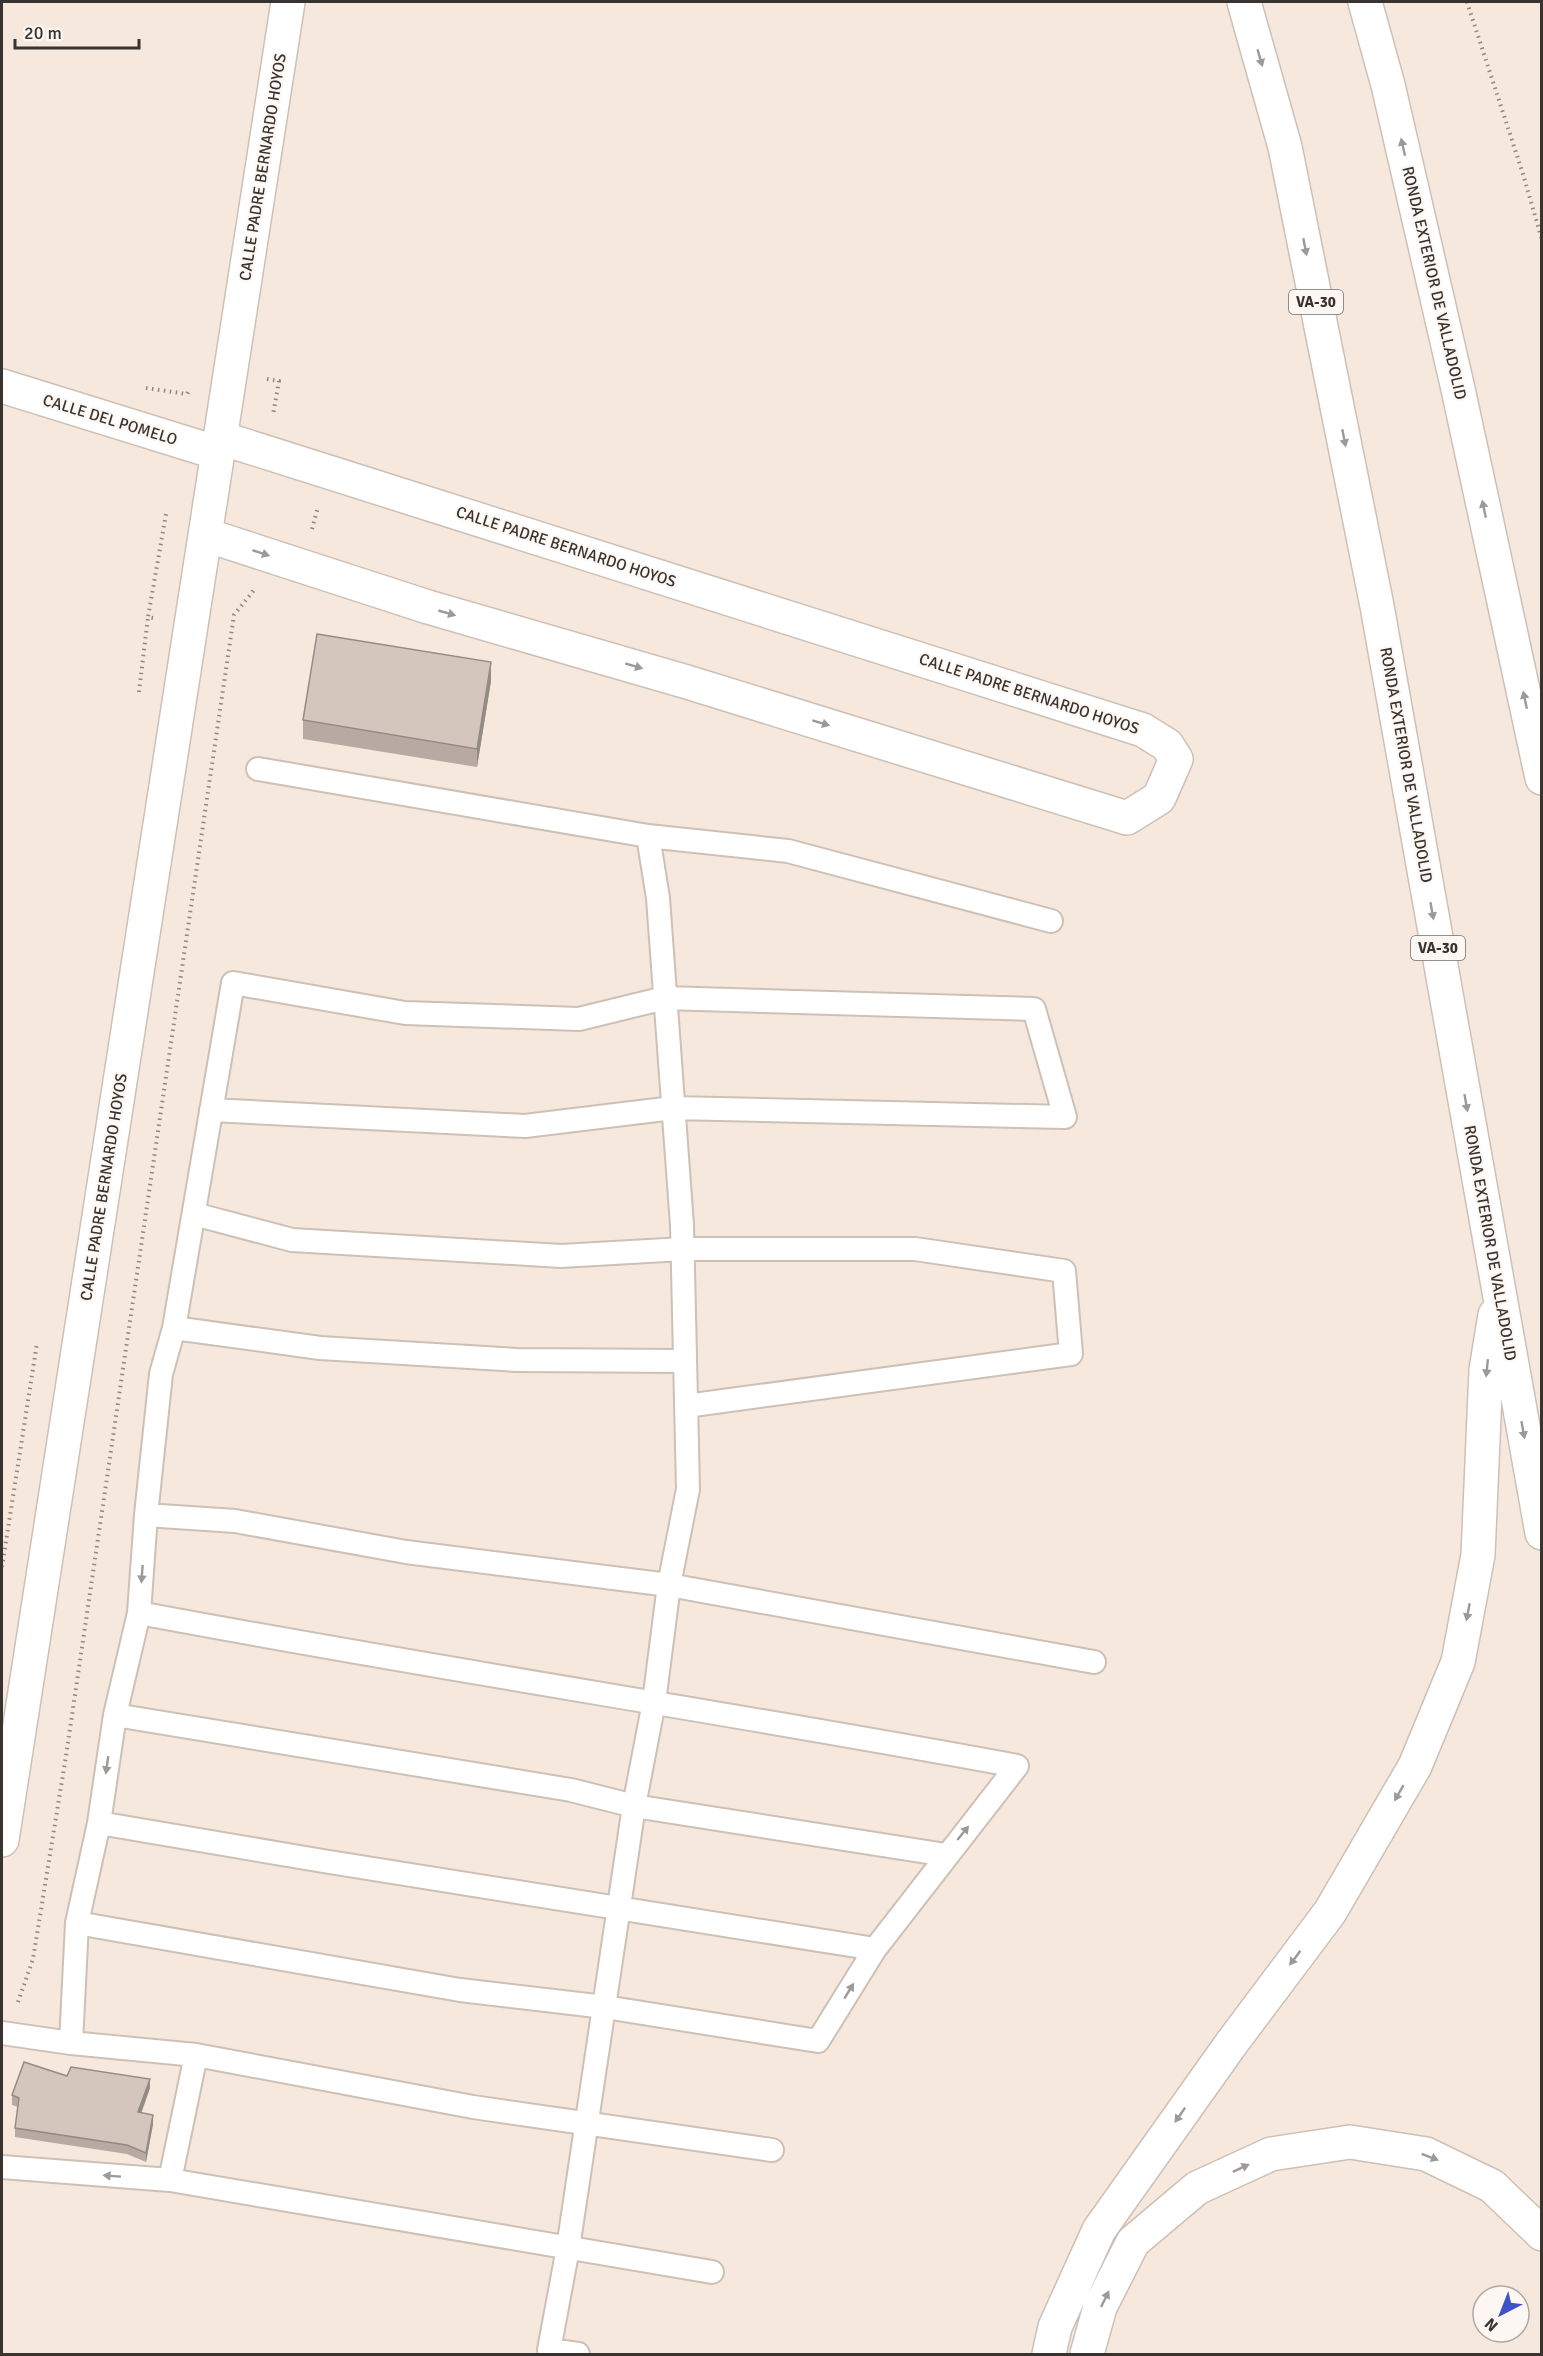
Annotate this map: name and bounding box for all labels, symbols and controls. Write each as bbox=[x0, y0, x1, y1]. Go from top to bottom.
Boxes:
scale bar bbox=[15, 12, 140, 50]
text: 20 m bbox=[24, 22, 62, 44]
one-way arrow bbox=[1255, 49, 1265, 67]
street label: CALLE PADRE BERNARDO HOYOS bbox=[235, 52, 291, 282]
one-way arrow bbox=[1397, 138, 1407, 157]
street label: RONDA EXTERIOR DE VALLADOLID bbox=[1397, 164, 1471, 402]
one-way arrow bbox=[1301, 238, 1310, 257]
road number: VA-30 bbox=[1289, 290, 1343, 314]
street label: CALLE DEL POMELO bbox=[40, 390, 180, 450]
one-way arrow bbox=[1340, 429, 1349, 448]
one-way arrow bbox=[1479, 500, 1489, 519]
street label: CALLE PADRE BERNARDO HOYOS bbox=[454, 502, 679, 592]
one-way arrow bbox=[252, 549, 270, 558]
one-way arrow bbox=[438, 608, 456, 618]
street label: RONDA EXTERIOR DE VALLADOLID bbox=[1375, 646, 1437, 884]
street label: CALLE PADRE BERNARDO HOYOS bbox=[917, 649, 1142, 739]
one-way arrow bbox=[625, 662, 643, 671]
one-way arrow bbox=[1520, 691, 1530, 709]
one-way arrow bbox=[812, 719, 830, 728]
one-way arrow bbox=[1427, 902, 1436, 921]
road number: VA-30 bbox=[1411, 936, 1465, 960]
street label: CALLE PADRE BERNARDO HOYOS bbox=[76, 1072, 132, 1302]
one-way arrow bbox=[1462, 1094, 1471, 1113]
street label: RONDA EXTERIOR DE VALLADOLID bbox=[1459, 1124, 1521, 1362]
one-way arrow bbox=[1482, 1359, 1491, 1378]
one-way arrow bbox=[1519, 1421, 1528, 1440]
one-way arrow bbox=[137, 1564, 147, 1583]
one-way arrow bbox=[1463, 1603, 1472, 1622]
one-way arrow bbox=[103, 1756, 112, 1775]
one-way arrow bbox=[1394, 1785, 1404, 1802]
one-way arrow bbox=[956, 1826, 969, 1841]
one-way arrow bbox=[1289, 1950, 1302, 1966]
one-way arrow bbox=[843, 1983, 854, 1999]
one-way arrow bbox=[1174, 2107, 1186, 2123]
one-way arrow bbox=[1421, 2153, 1439, 2162]
one-way arrow bbox=[1232, 2164, 1249, 2173]
one-way arrow bbox=[102, 2171, 121, 2180]
north arrow bbox=[1471, 2284, 1531, 2344]
one-way arrow bbox=[1099, 2290, 1109, 2308]
text: N bbox=[1481, 2313, 1502, 2336]

